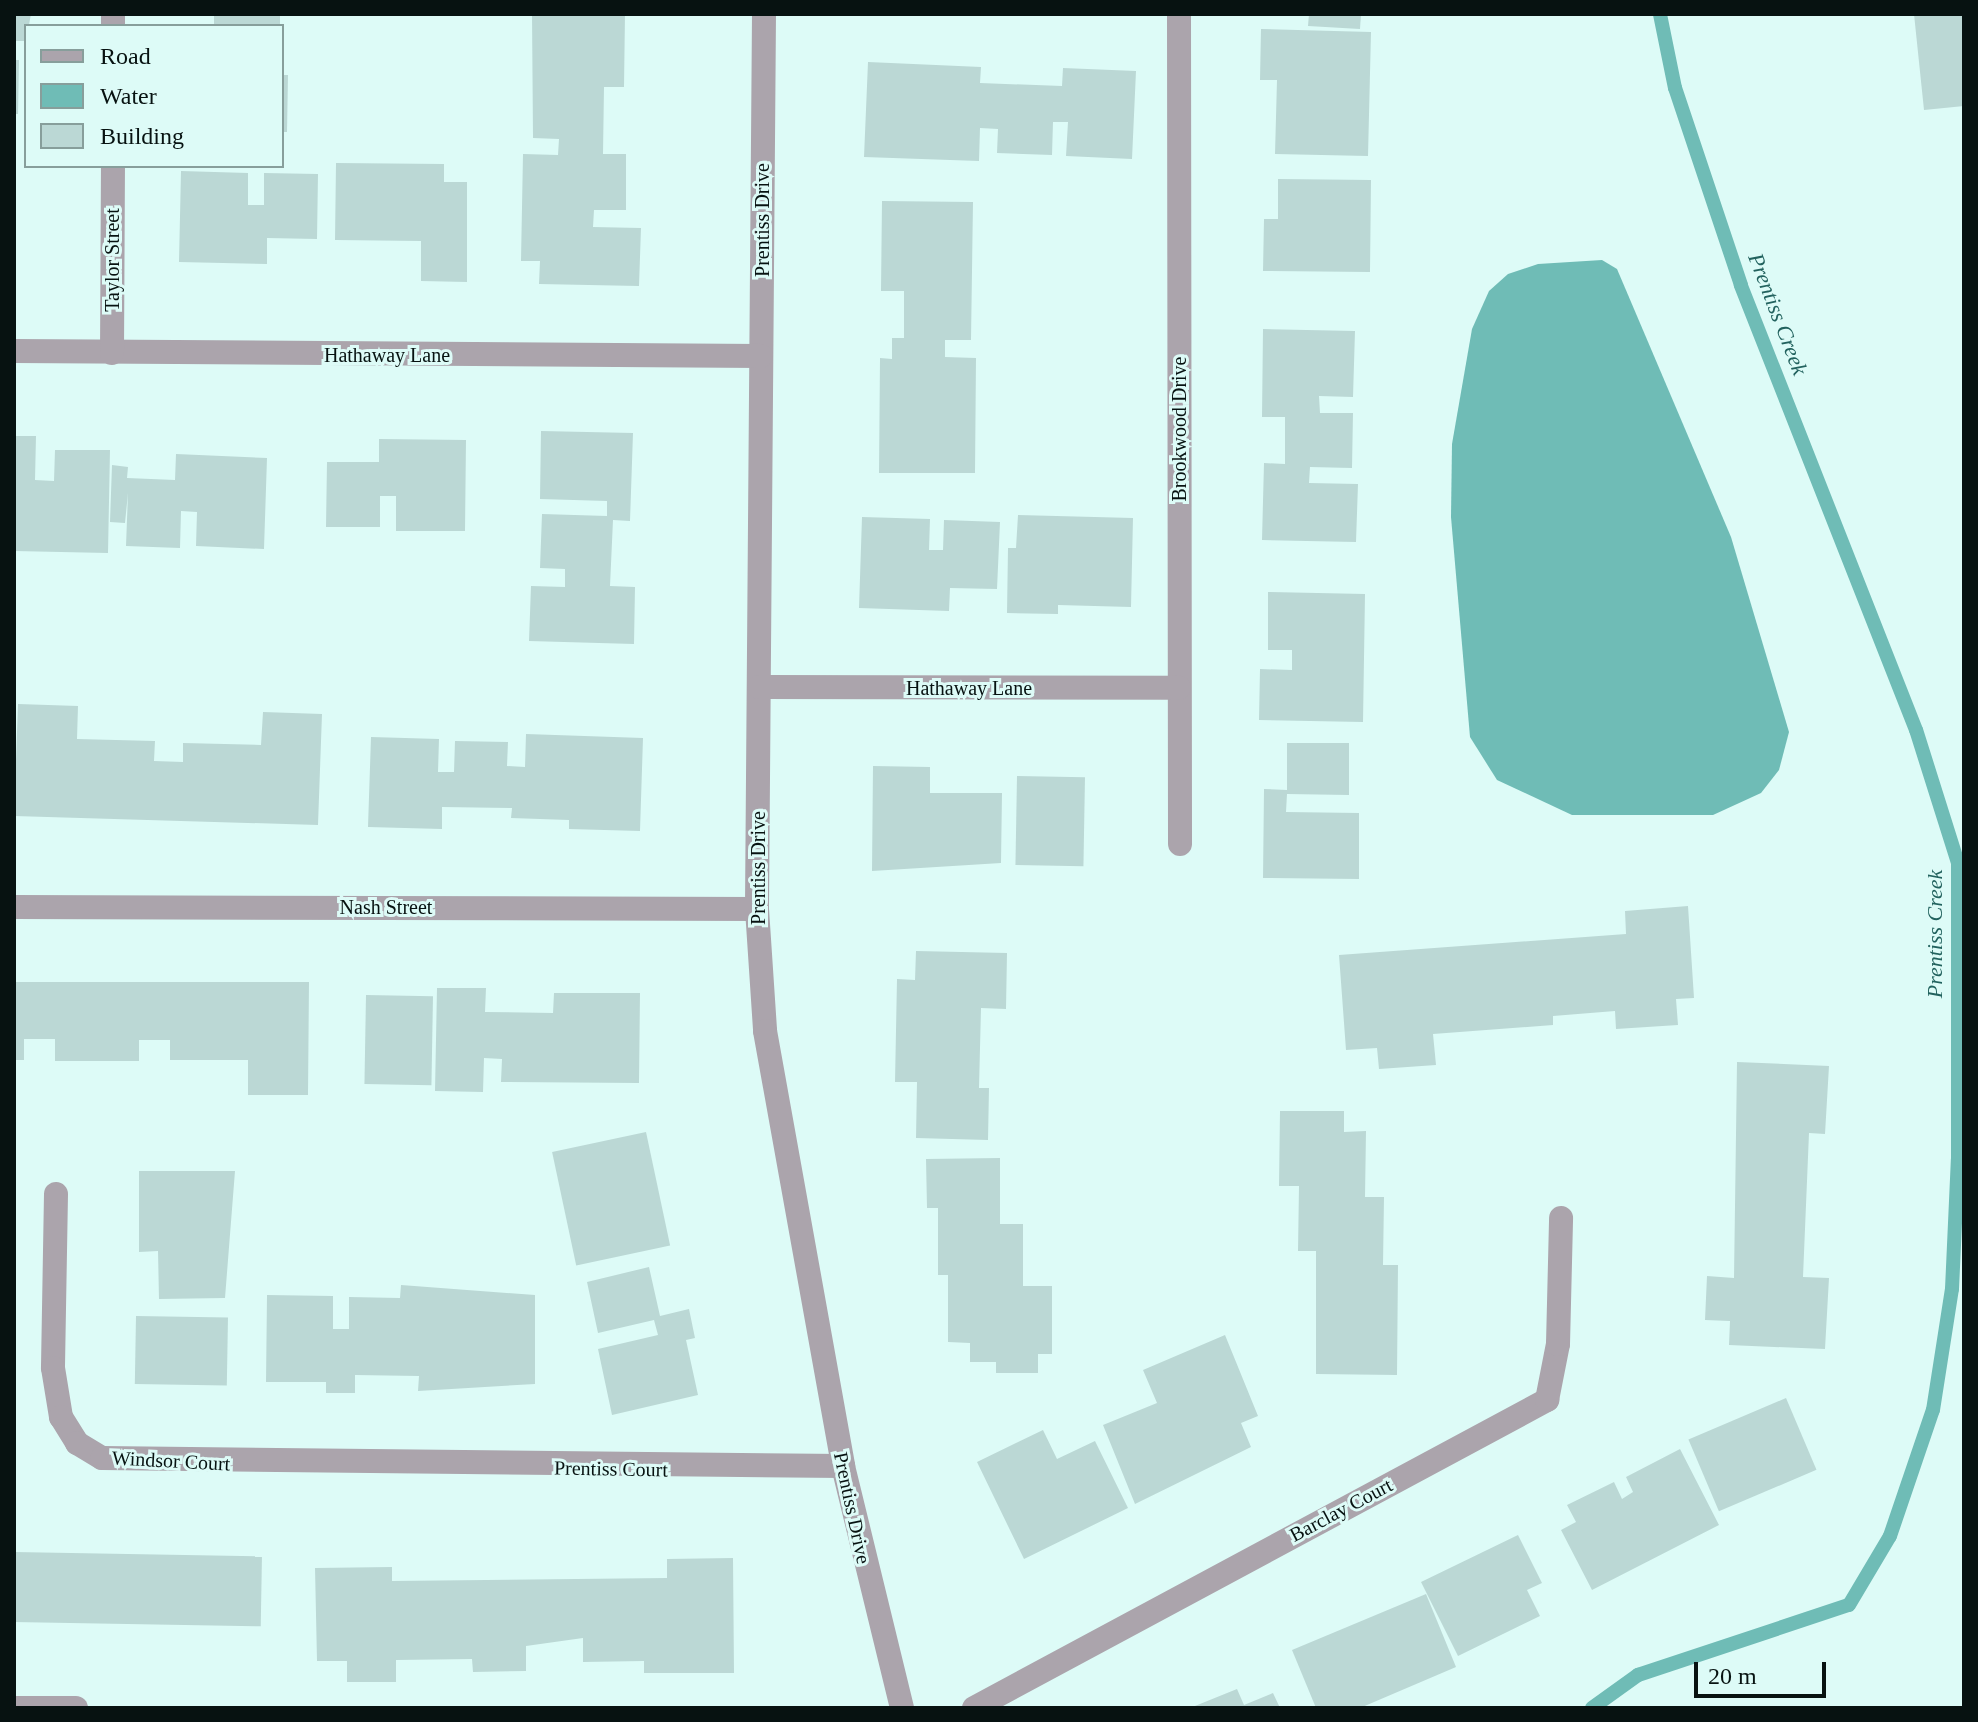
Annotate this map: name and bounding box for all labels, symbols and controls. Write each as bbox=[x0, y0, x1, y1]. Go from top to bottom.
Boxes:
legend bbox=[24, 24, 284, 168]
text: Road bbox=[100, 43, 151, 69]
text: Water bbox=[100, 83, 157, 109]
text: Building bbox=[100, 123, 184, 149]
street label: Prentiss Drive bbox=[750, 163, 774, 277]
street label: Taylor Street bbox=[100, 208, 124, 312]
water label: Prentiss Creek bbox=[1743, 249, 1813, 379]
street label: Hathaway Lane bbox=[324, 343, 450, 367]
street label: Brookwood Drive bbox=[1167, 357, 1191, 501]
street label: Hathaway Lane bbox=[906, 676, 1032, 700]
street label: Prentiss Drive bbox=[746, 811, 770, 925]
water label: Prentiss Creek bbox=[1922, 870, 1948, 998]
street label: Nash Street bbox=[340, 895, 432, 919]
street label: Windsor Court bbox=[111, 1446, 231, 1476]
street label: Prentiss Drive bbox=[828, 1450, 876, 1566]
street label: Prentiss Court bbox=[554, 1456, 668, 1482]
street label: Barclay Court bbox=[1286, 1473, 1396, 1547]
scale bar bbox=[1698, 1646, 1830, 1696]
text: 20 m bbox=[1708, 1663, 1757, 1689]

